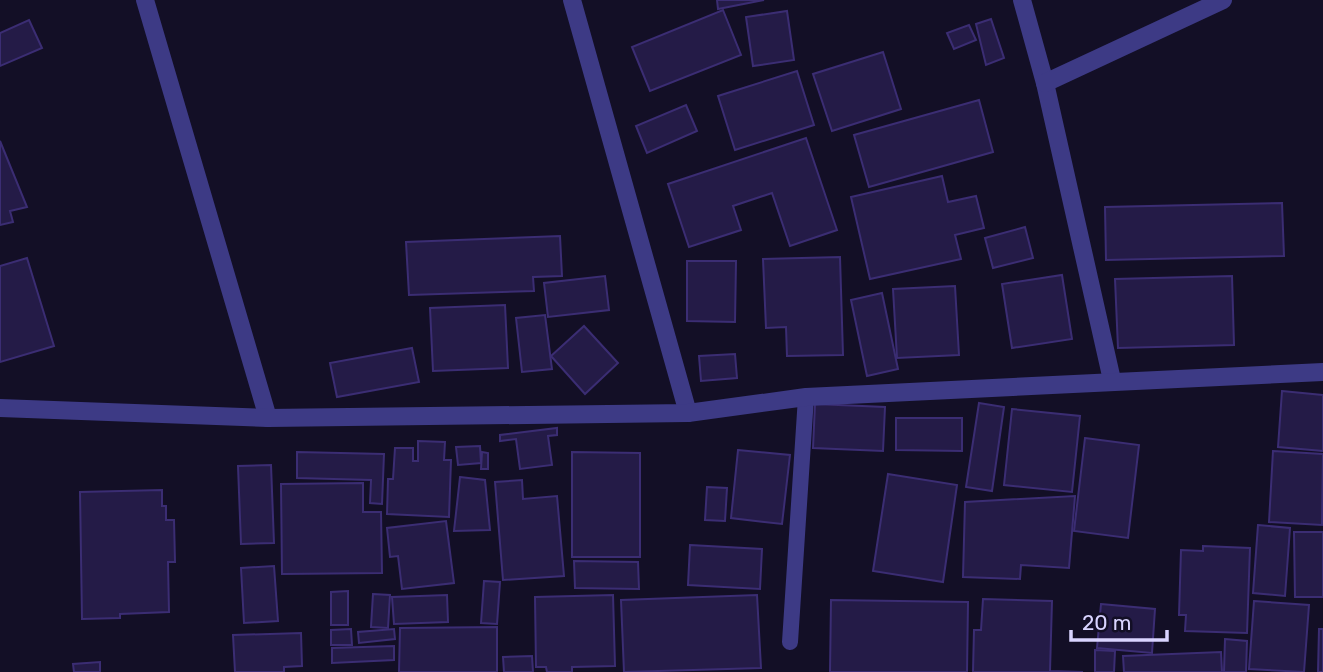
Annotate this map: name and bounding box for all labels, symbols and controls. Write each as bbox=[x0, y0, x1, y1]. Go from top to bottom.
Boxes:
scale bar bbox=[1071, 598, 1167, 642]
text: 20 m bbox=[1082, 610, 1131, 635]

